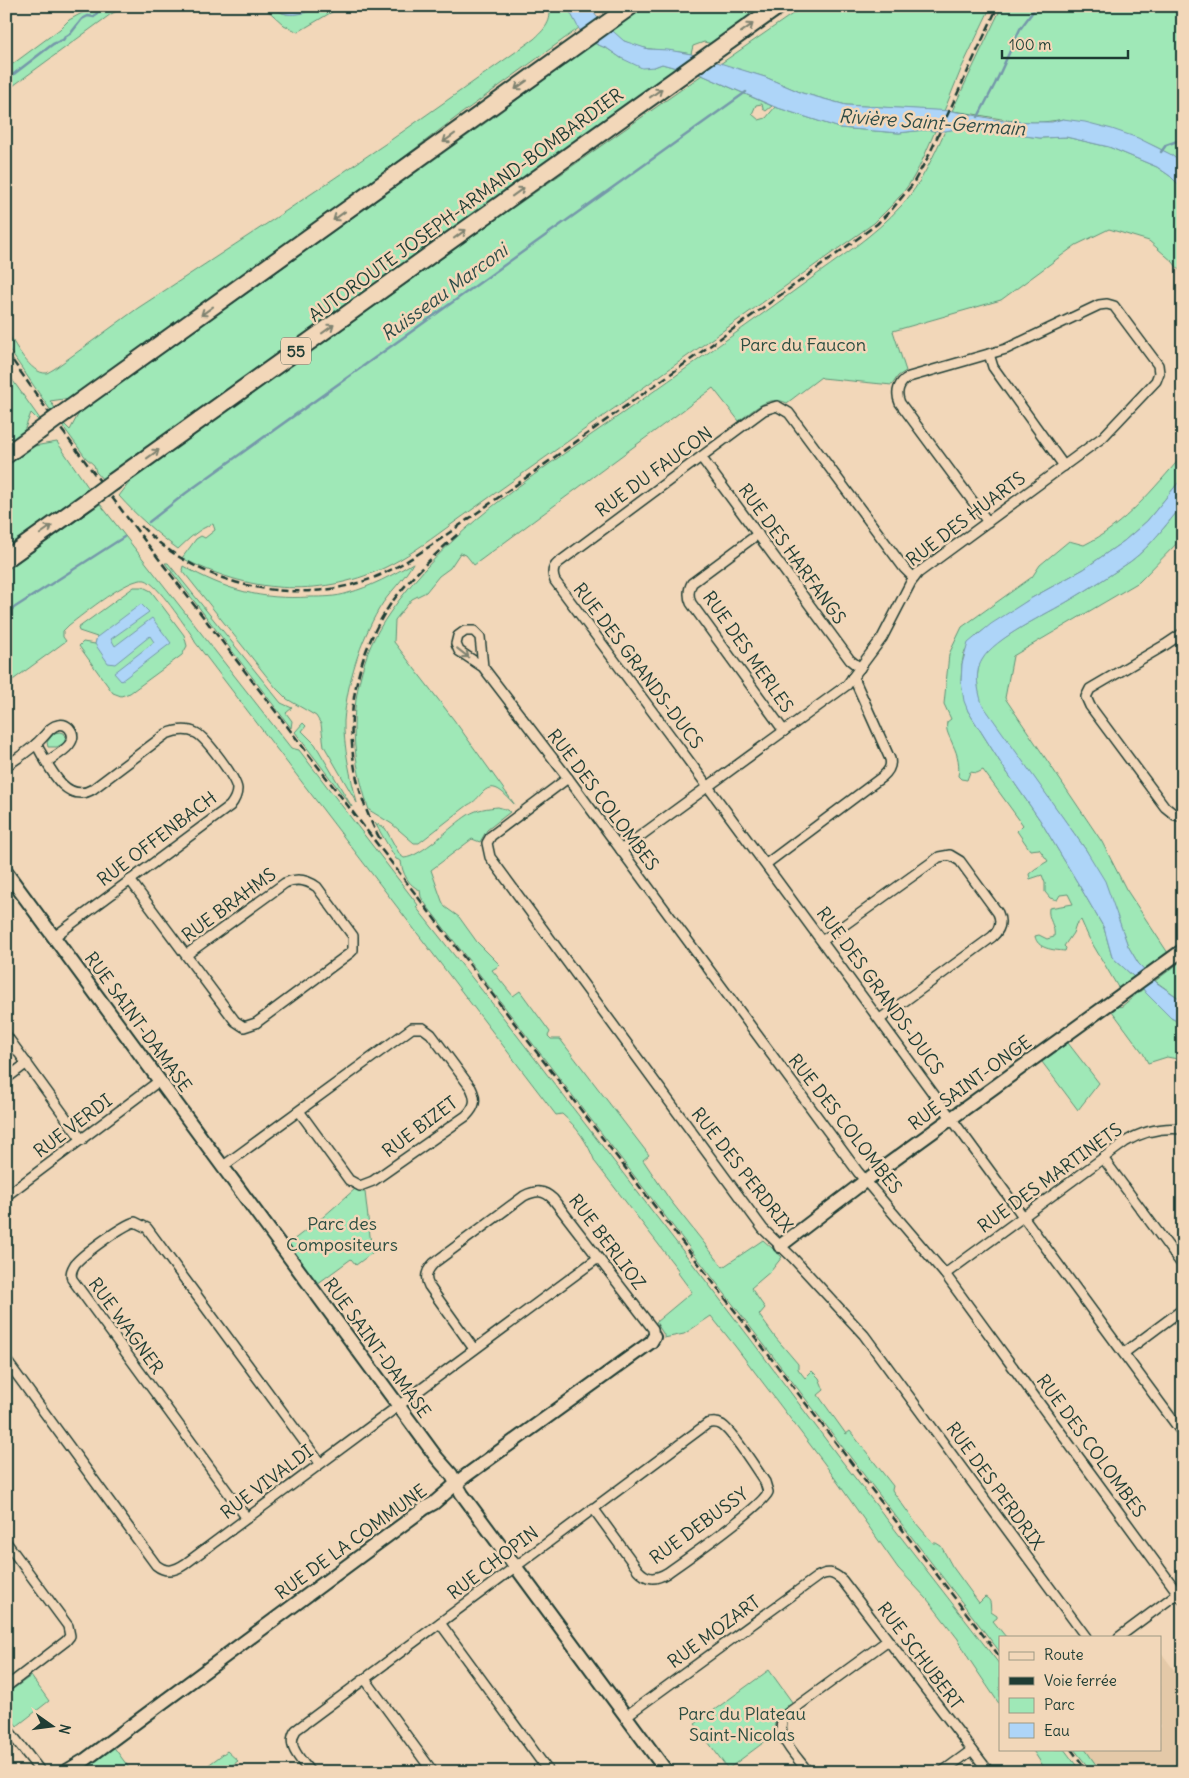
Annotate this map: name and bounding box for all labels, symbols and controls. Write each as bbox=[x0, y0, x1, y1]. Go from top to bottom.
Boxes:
one-way arrow bbox=[740, 23, 753, 34]
scale bar bbox=[1002, 28, 1128, 60]
text: 100 m bbox=[1009, 35, 1051, 54]
one-way arrow bbox=[514, 80, 528, 90]
street label: AUTOROUTE JOSEPH-ARMAND-BOMBARDIER bbox=[304, 83, 628, 327]
one-way arrow bbox=[649, 88, 663, 98]
water label: Rivière Saint-Germain bbox=[838, 104, 1027, 141]
one-way arrow bbox=[442, 132, 456, 143]
one-way arrow bbox=[511, 187, 524, 198]
one-way arrow bbox=[332, 211, 346, 221]
one-way arrow bbox=[453, 229, 467, 239]
water label: Ruisseau Marconi bbox=[376, 236, 514, 346]
one-way arrow bbox=[200, 306, 214, 316]
one-way arrow bbox=[321, 324, 335, 334]
park label: Parc du Faucon bbox=[740, 333, 866, 356]
road number: 55 bbox=[281, 338, 311, 364]
street label: RUE DU FAUCON bbox=[591, 421, 717, 522]
one-way arrow bbox=[146, 449, 160, 459]
street label: RUE DES HUARTS bbox=[902, 466, 1030, 571]
street label: RUE DES HARFANGS bbox=[734, 479, 851, 629]
one-way arrow bbox=[39, 525, 53, 535]
street label: RUE DES GRANDS-DUCS bbox=[568, 578, 708, 753]
street label: RUE DES MERLES bbox=[698, 587, 799, 717]
one-way arrow bbox=[457, 647, 470, 658]
street label: RUE DES COLOMBES bbox=[543, 724, 664, 875]
street label: RUE OFFENBACH bbox=[92, 786, 221, 891]
street label: RUE BRAHMS bbox=[177, 863, 280, 947]
street label: RUE DES GRANDS-DUCS bbox=[812, 902, 949, 1079]
street label: RUE SAINT-DAMASE bbox=[80, 947, 197, 1096]
street label: RUE SAINT-ONGE bbox=[904, 1030, 1036, 1135]
street label: RUE DES COLOMBES bbox=[784, 1049, 907, 1198]
street label: RUE VERDI bbox=[29, 1089, 117, 1163]
street label: RUE BIZET bbox=[378, 1091, 462, 1162]
street label: RUE DES PERDRIX bbox=[686, 1103, 799, 1237]
street label: RUE DES MARTINETS bbox=[973, 1117, 1126, 1238]
street label: RUE BERLIOZ bbox=[564, 1189, 651, 1294]
park label: Parc des Compositeurs bbox=[286, 1212, 398, 1256]
street label: RUE WAGNER bbox=[84, 1273, 169, 1378]
street label: RUE SAINT-DAMASE bbox=[319, 1273, 436, 1422]
street label: RUE DES COLOMBES bbox=[1032, 1370, 1151, 1522]
street label: RUE DES PERDRIX bbox=[941, 1417, 1050, 1555]
street label: RUE VIVALDI bbox=[216, 1439, 318, 1524]
street label: RUE DE LA COMMUNE bbox=[270, 1479, 431, 1604]
street label: RUE DEBUSSY bbox=[645, 1482, 752, 1569]
street label: RUE CHOPIN bbox=[443, 1521, 543, 1604]
street label: RUE MOZART bbox=[663, 1590, 765, 1673]
street label: RUE SCHUBERT bbox=[873, 1598, 968, 1714]
legend bbox=[999, 1636, 1162, 1750]
text: Route bbox=[1044, 1645, 1084, 1664]
text: Voie ferrée bbox=[1044, 1671, 1117, 1690]
text: Parc bbox=[1044, 1695, 1075, 1714]
north arrow bbox=[28, 1700, 78, 1750]
park label: Parc du Plateau Saint-Nicolas bbox=[678, 1702, 806, 1746]
text: Eau bbox=[1044, 1721, 1070, 1740]
text: N bbox=[55, 1722, 75, 1736]

